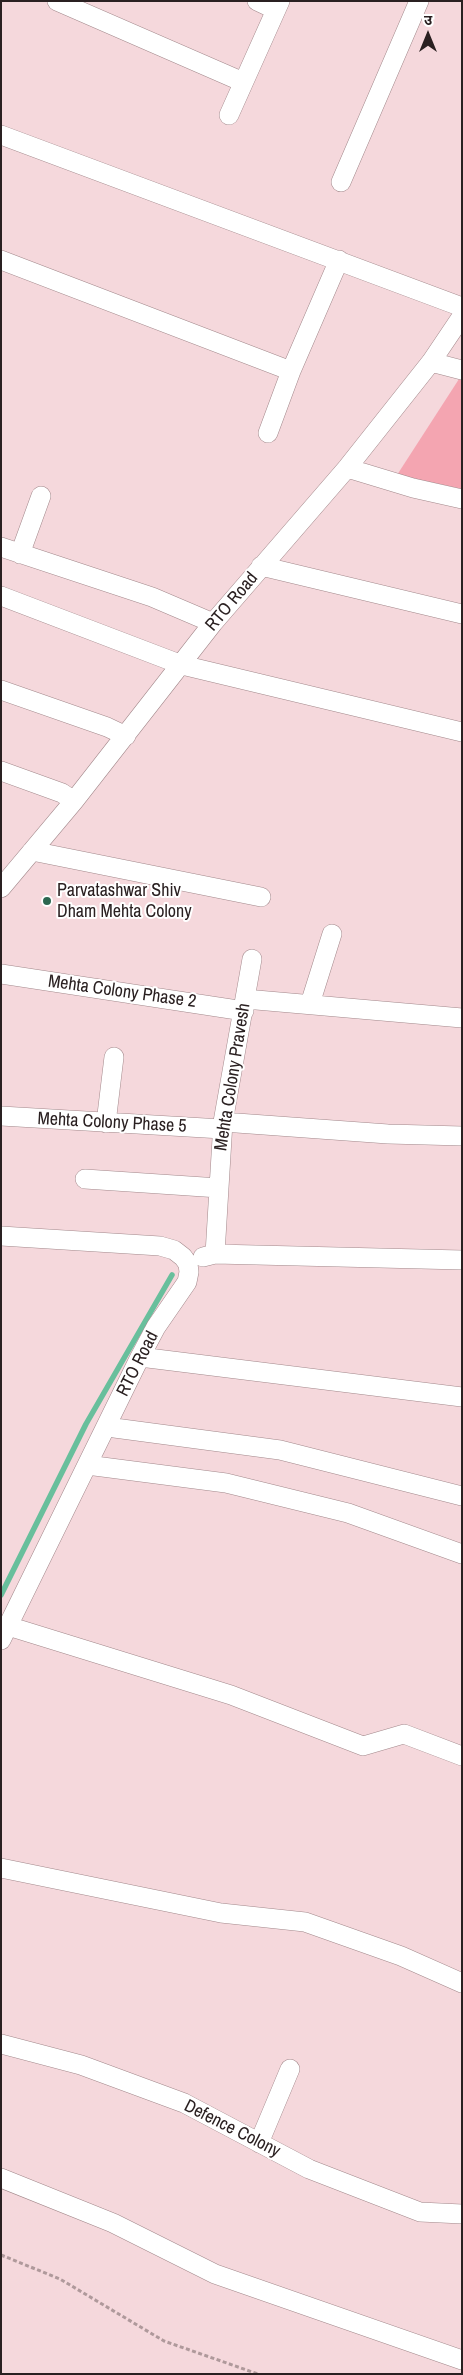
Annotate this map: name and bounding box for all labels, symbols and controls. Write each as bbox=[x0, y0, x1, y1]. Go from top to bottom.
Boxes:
north arrow bbox=[403, 10, 453, 60]
text: उ bbox=[424, 11, 432, 29]
street label: RTO Road bbox=[201, 568, 263, 636]
place label: Parvatashwar Shiv Dham Mehta Colony bbox=[57, 880, 192, 922]
marker: Parvatashwar Shiv Dham Mehta Colony bbox=[41, 895, 53, 907]
street label: Mehta Colony Phase 2 bbox=[47, 971, 197, 1013]
street label: Mehta Colony Pravesh bbox=[211, 1002, 255, 1152]
street label: Mehta Colony Phase 5 bbox=[37, 1108, 187, 1138]
street label: RTO Road bbox=[112, 1328, 164, 1400]
street label: Defence Colony bbox=[180, 2096, 284, 2162]

